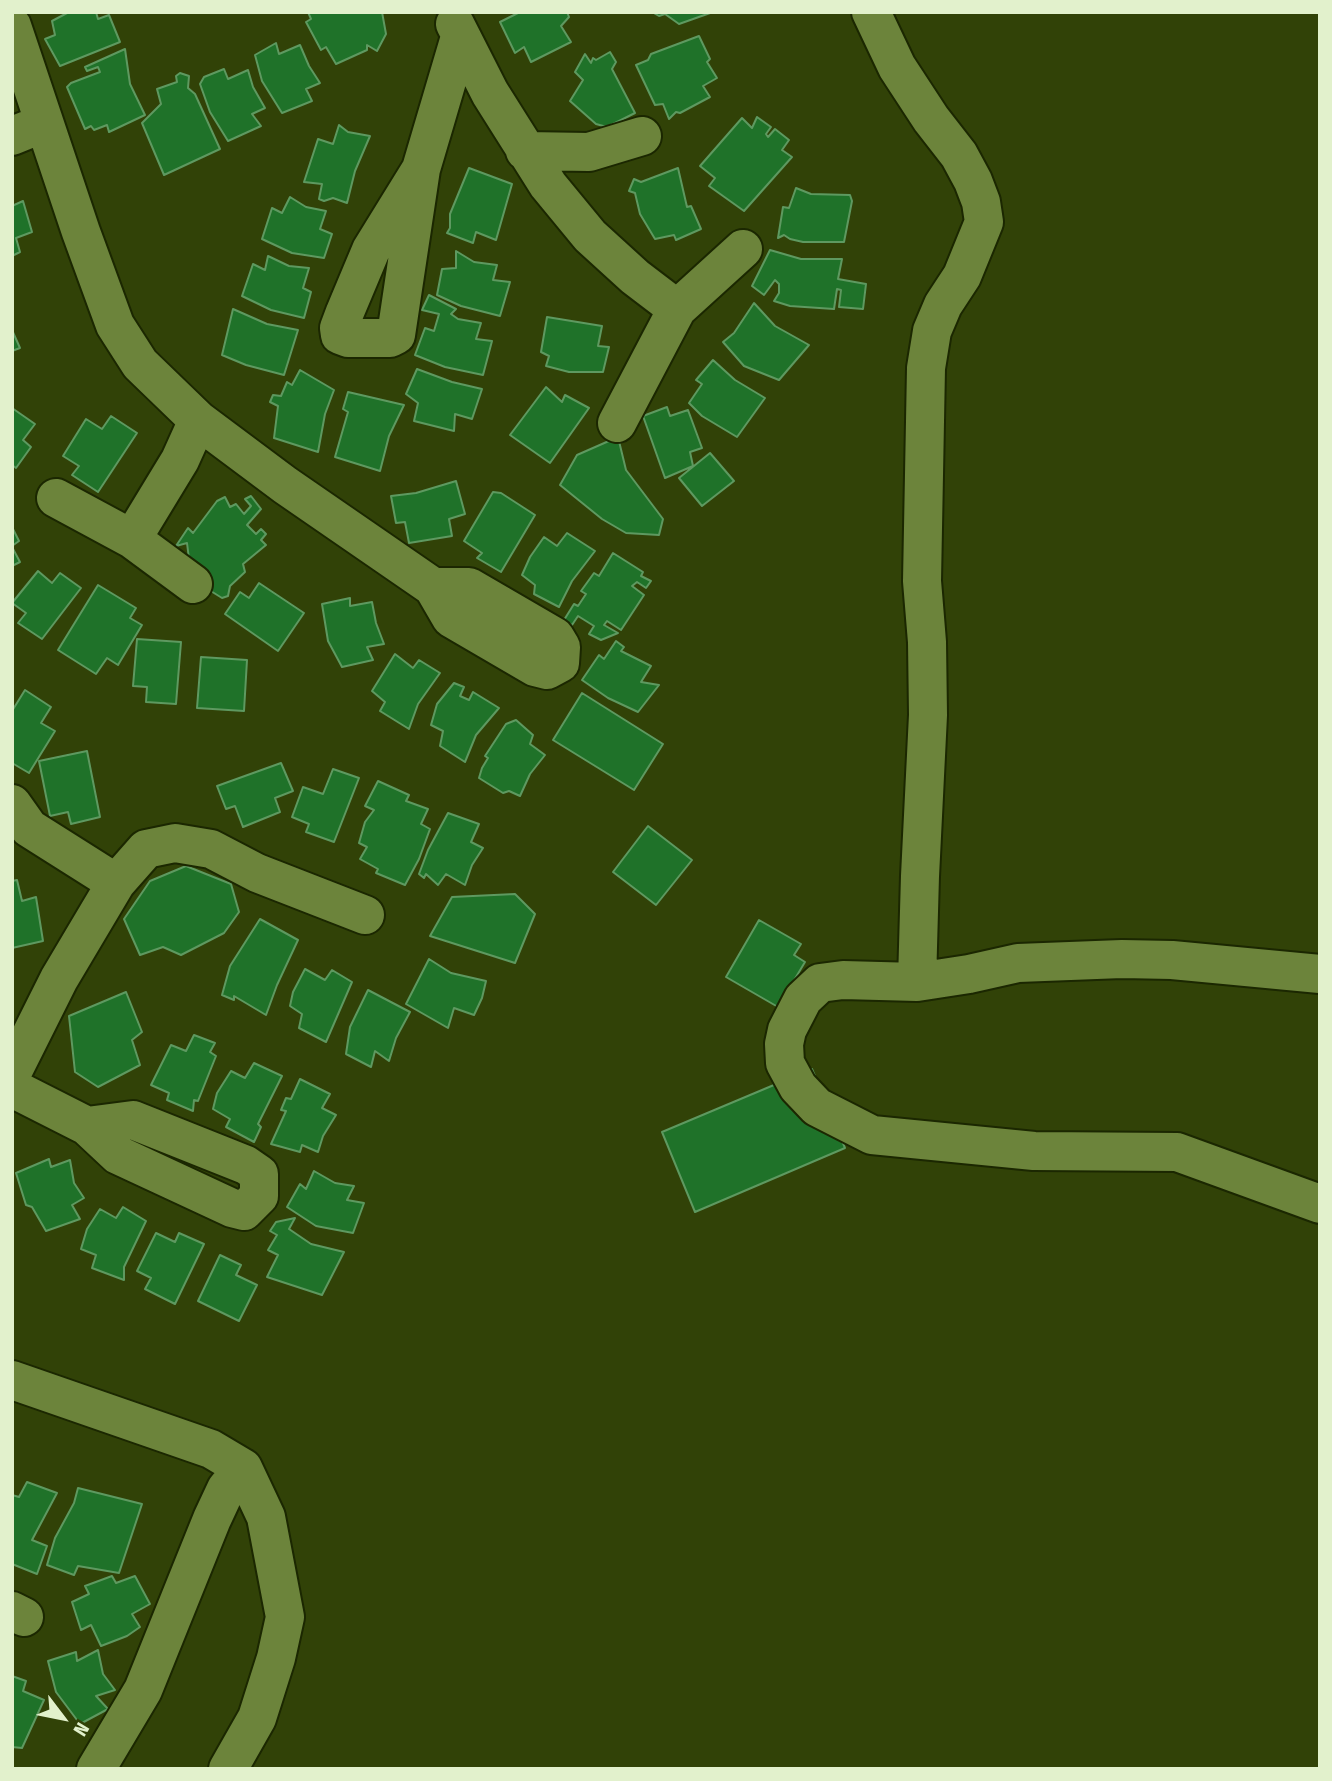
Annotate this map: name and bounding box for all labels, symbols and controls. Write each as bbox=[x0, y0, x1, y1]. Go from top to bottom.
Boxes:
north arrow bbox=[28, 1683, 98, 1753]
text: N bbox=[68, 1718, 94, 1740]

